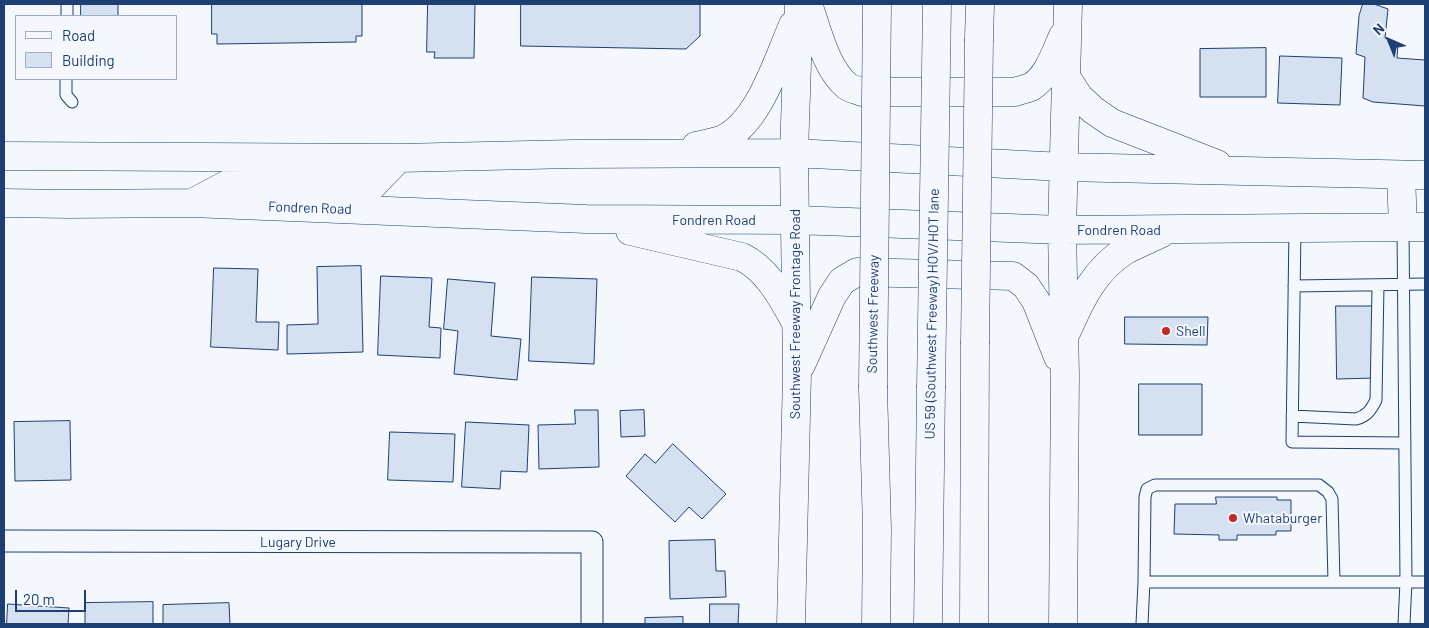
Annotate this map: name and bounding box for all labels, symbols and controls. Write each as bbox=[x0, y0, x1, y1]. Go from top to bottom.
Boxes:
legend bbox=[15, 15, 178, 80]
north arrow bbox=[1364, 15, 1414, 65]
text: N bbox=[1369, 20, 1387, 38]
text: Road bbox=[62, 26, 95, 44]
text: Building bbox=[62, 51, 115, 69]
street label: US 59 (Southwest Freeway) HOV/HOT lane bbox=[921, 188, 943, 440]
street label: Fondren Road bbox=[268, 198, 352, 218]
street label: Southwest Freeway Frontage Road bbox=[787, 209, 803, 419]
street label: Fondren Road bbox=[672, 212, 756, 228]
street label: Fondren Road bbox=[1077, 222, 1161, 238]
street label: Southwest Freeway bbox=[864, 255, 882, 373]
place label: Shell bbox=[1176, 323, 1206, 339]
marker: Shell bbox=[1160, 325, 1172, 337]
place label: Whataburger bbox=[1243, 510, 1322, 526]
marker: Whataburger bbox=[1227, 512, 1239, 524]
street label: Lugary Drive bbox=[260, 534, 336, 550]
scale bar bbox=[18, 580, 89, 612]
text: 20 m bbox=[23, 590, 55, 608]

